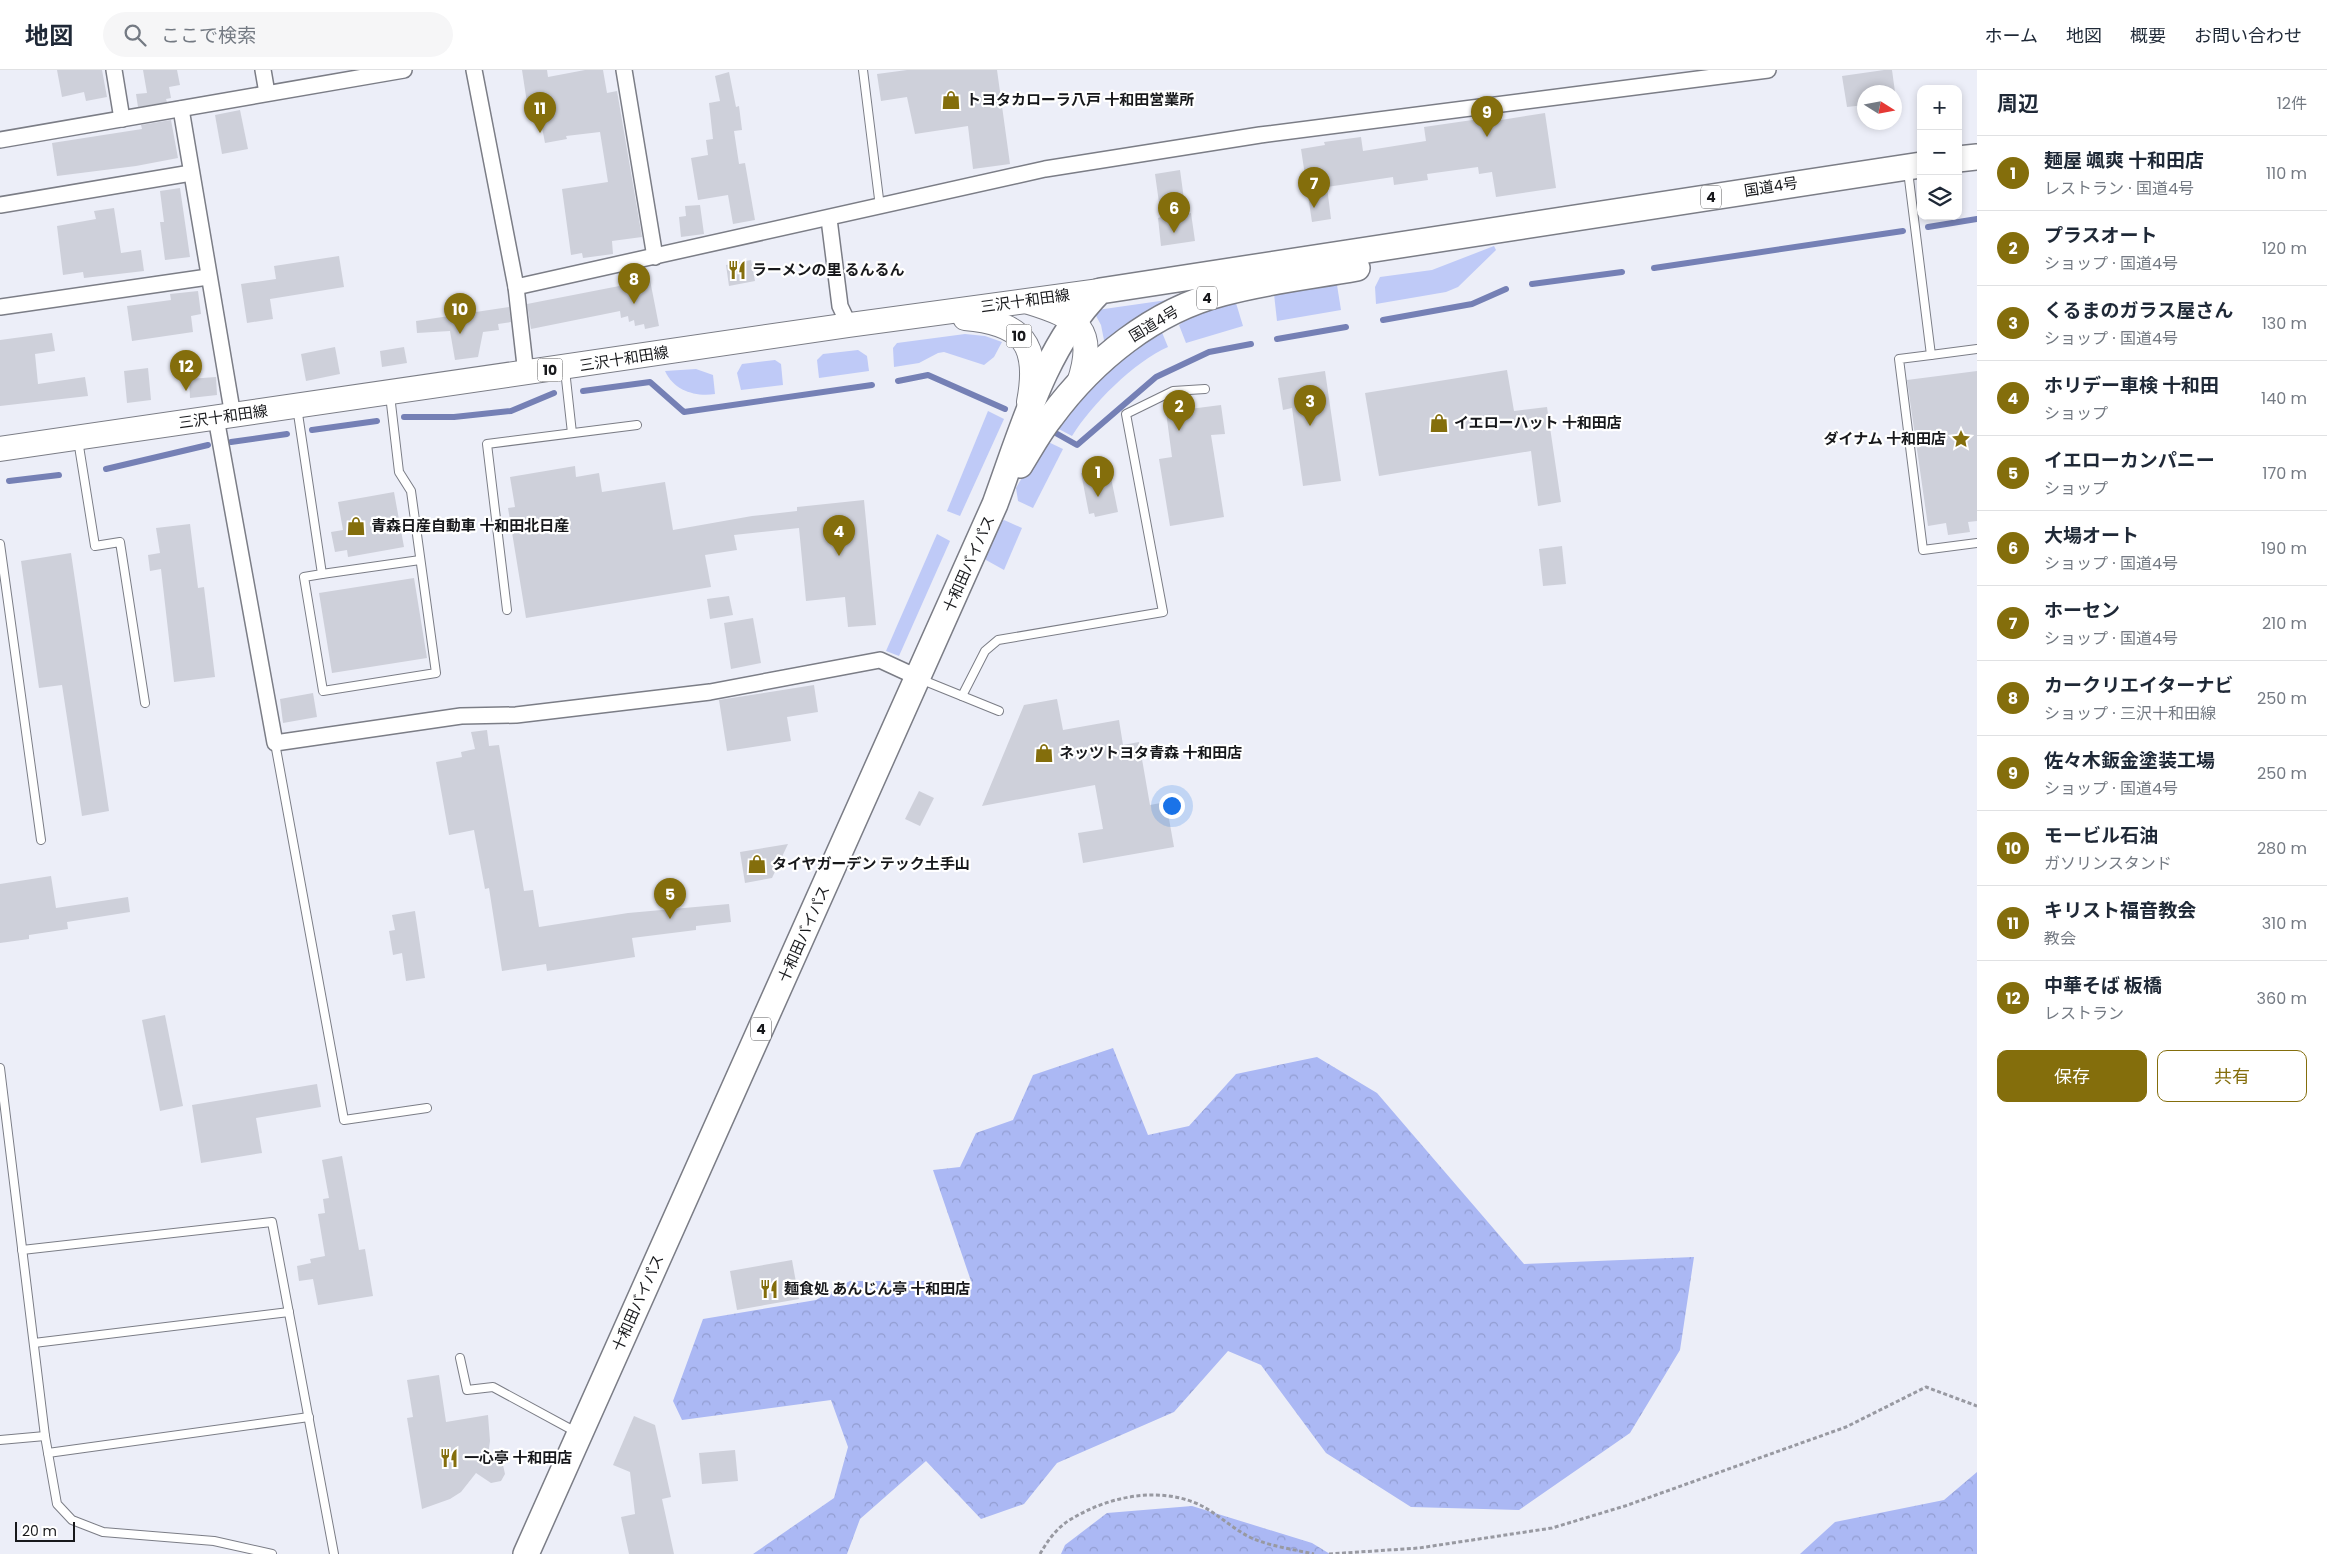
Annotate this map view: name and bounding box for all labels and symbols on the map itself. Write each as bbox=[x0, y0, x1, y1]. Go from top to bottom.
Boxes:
north arrow bbox=[1857, 85, 1902, 130]
shop icon: トヨタカローラ八戸 十和田営業所 bbox=[940, 89, 962, 111]
place label: トヨタカローラ八戸 十和田営業所 bbox=[966, 89, 1194, 110]
pin: 11 bbox=[524, 92, 556, 133]
pin: 9 bbox=[1471, 96, 1503, 137]
pin: 7 bbox=[1298, 167, 1330, 208]
street label: 国道4号 bbox=[1742, 172, 1799, 201]
road number: 4 bbox=[1701, 185, 1721, 208]
pin: 6 bbox=[1158, 192, 1190, 233]
restaurant icon: ラーメンの里 るんるん bbox=[726, 259, 748, 281]
place label: ラーメンの里 るんるん bbox=[752, 259, 905, 280]
pin: 8 bbox=[618, 263, 650, 304]
street label: 三沢十和田線 bbox=[979, 284, 1071, 317]
road number: 4 bbox=[1197, 287, 1217, 310]
pin: 10 bbox=[444, 293, 476, 334]
street label: 国道4号 bbox=[1125, 301, 1182, 347]
road number: 10 bbox=[1006, 325, 1032, 348]
street label: 三沢十和田線 bbox=[578, 341, 670, 376]
pin: 12 bbox=[170, 350, 202, 391]
road number: 10 bbox=[538, 358, 562, 382]
pin: 3 bbox=[1294, 385, 1326, 426]
pin: 2 bbox=[1163, 390, 1195, 431]
street label: 三沢十和田線 bbox=[177, 400, 269, 433]
shop icon: イエローハット 十和田店 bbox=[1428, 412, 1450, 434]
place label: イエローハット 十和田店 bbox=[1454, 412, 1622, 433]
place label: ダイナム 十和田店 bbox=[1824, 428, 1946, 449]
place icon: ダイナム 十和田店 bbox=[1950, 428, 1972, 450]
pin: 1 bbox=[1082, 456, 1114, 497]
street label: 十和田バイパス bbox=[938, 512, 999, 616]
shop icon: 青森日産自動車 十和田北日産 bbox=[345, 515, 367, 537]
place label: 青森日産自動車 十和田北日産 bbox=[371, 515, 569, 536]
pin: 4 bbox=[823, 515, 855, 556]
shop icon: ネッツトヨタ青森 十和田店 bbox=[1033, 742, 1055, 764]
place label: ネッツトヨタ青森 十和田店 bbox=[1059, 742, 1242, 763]
your location bbox=[1159, 793, 1185, 819]
shop icon: タイヤガーデン テック土手山 bbox=[746, 853, 768, 875]
place label: タイヤガーデン テック土手山 bbox=[772, 853, 970, 874]
pin: 5 bbox=[654, 878, 686, 919]
street label: 十和田バイパス bbox=[773, 882, 834, 986]
road number: 4 bbox=[751, 1018, 771, 1041]
street label: 十和田バイパス bbox=[607, 1251, 668, 1355]
restaurant icon: 麺食処 あんじん亭 十和田店 bbox=[758, 1278, 780, 1300]
place label: 麺食処 あんじん亭 十和田店 bbox=[784, 1278, 970, 1299]
restaurant icon: 一心亭 十和田店 bbox=[438, 1447, 460, 1469]
place label: 一心亭 十和田店 bbox=[464, 1447, 572, 1468]
scale bar bbox=[15, 1519, 75, 1542]

